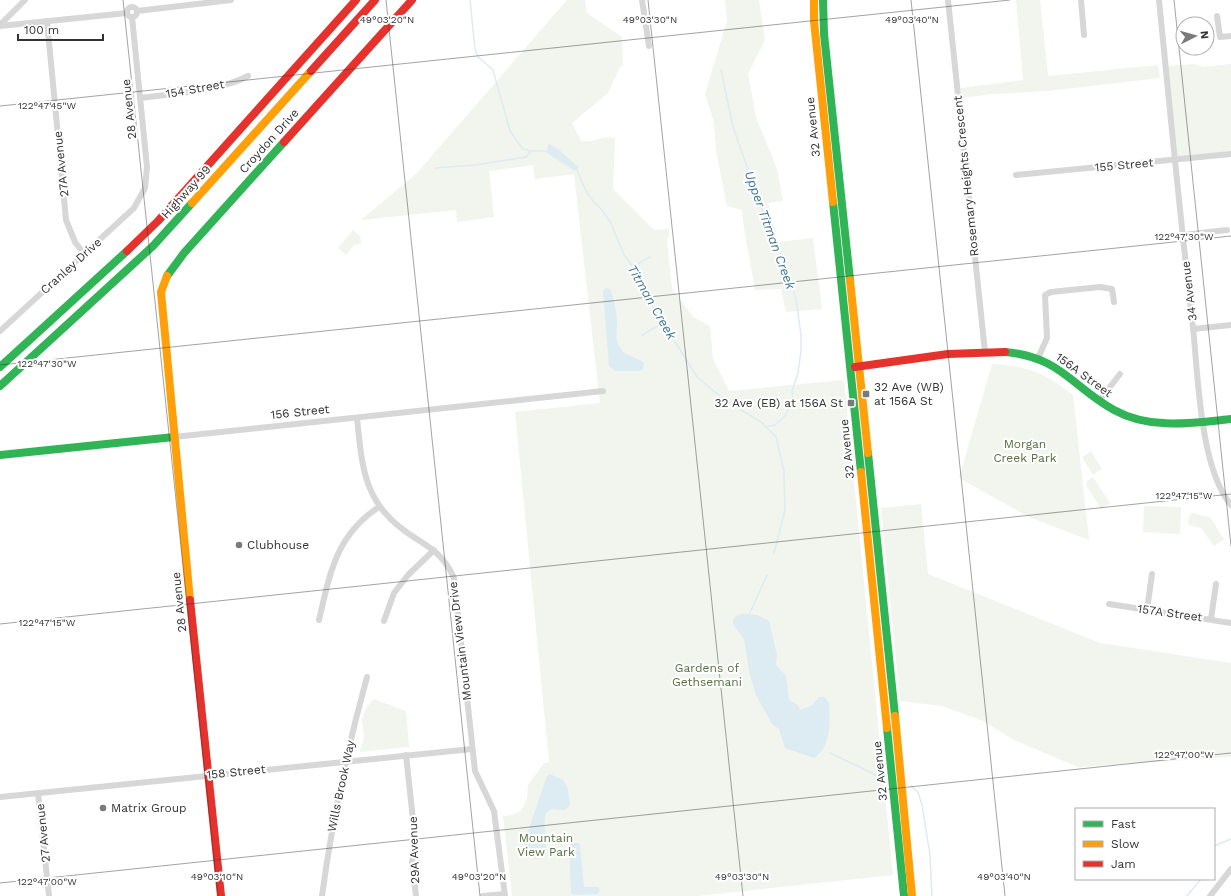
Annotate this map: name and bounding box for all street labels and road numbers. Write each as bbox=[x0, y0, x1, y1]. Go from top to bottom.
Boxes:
street label: 154 Street bbox=[165, 77, 225, 101]
street label: 28 Avenue bbox=[119, 78, 139, 140]
street label: Rosemary Heights Crescent bbox=[951, 95, 981, 257]
street label: 32 Avenue bbox=[803, 96, 823, 158]
street label: Croydon Drive bbox=[236, 106, 302, 176]
street label: 27A Avenue bbox=[51, 130, 71, 198]
street label: 155 Street bbox=[1094, 155, 1154, 175]
street label: Highway 99 bbox=[158, 162, 214, 222]
street label: Cranley Drive bbox=[38, 235, 104, 297]
street label: 34 Avenue bbox=[1178, 260, 1200, 322]
street label: 156A Street bbox=[1053, 350, 1115, 400]
street label: 156 Street bbox=[270, 402, 330, 422]
street label: 32 Avenue bbox=[837, 418, 857, 480]
street label: 28 Avenue bbox=[169, 571, 189, 633]
street label: Mountain View Drive bbox=[446, 581, 474, 701]
street label: 157A Street bbox=[1137, 602, 1203, 624]
street label: Wills Brook Way bbox=[324, 738, 358, 833]
street label: 32 Avenue bbox=[870, 740, 890, 802]
street label: 158 Street bbox=[206, 762, 266, 782]
street label: 27 Avenue bbox=[33, 803, 53, 863]
street label: 29A Avenue bbox=[406, 816, 422, 884]

